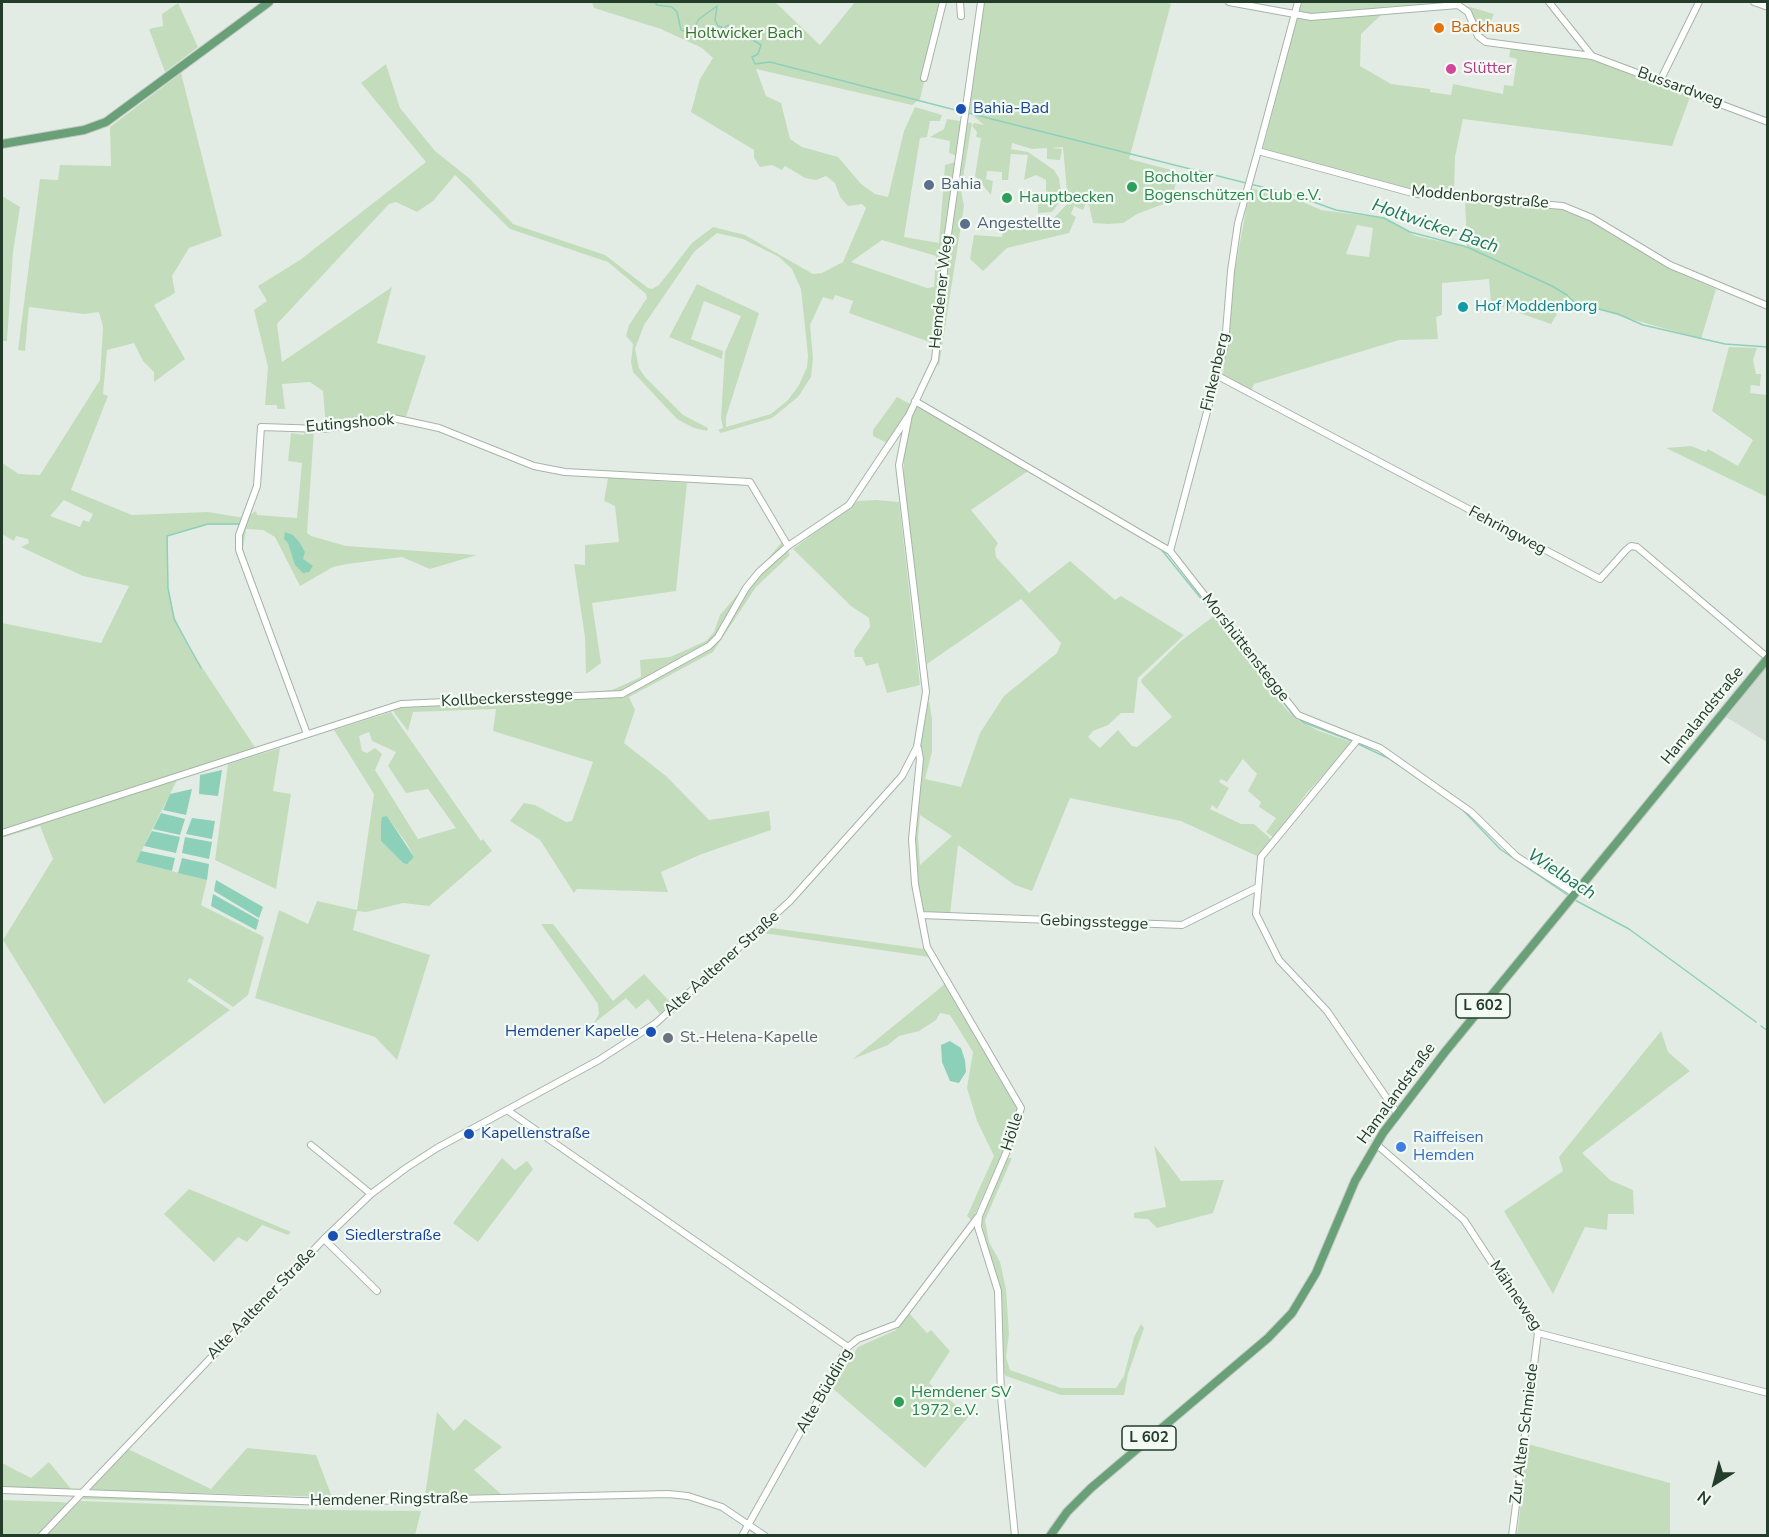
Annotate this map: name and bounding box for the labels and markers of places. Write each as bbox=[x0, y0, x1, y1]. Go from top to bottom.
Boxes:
place label: Backhaus bbox=[1451, 18, 1520, 38]
marker: Backhaus bbox=[1432, 21, 1446, 35]
place label: Slütter bbox=[1463, 59, 1512, 79]
marker: Slütter bbox=[1444, 62, 1458, 76]
place label: Bahia-Bad bbox=[973, 99, 1049, 119]
marker: Bahia-Bad bbox=[954, 102, 968, 116]
place label: Bocholter Bogenschützen Club e.V. bbox=[1144, 168, 1321, 206]
place label: Bahia bbox=[941, 175, 982, 195]
marker: Bahia bbox=[922, 178, 936, 192]
marker: Bocholter Bogenschützen Club e.V. bbox=[1125, 180, 1139, 194]
place label: Hauptbecken bbox=[1019, 188, 1114, 208]
marker: Hauptbecken bbox=[1000, 191, 1014, 205]
place label: Angestellte bbox=[977, 214, 1061, 234]
marker: Angestellte bbox=[958, 217, 972, 231]
place label: Hof Moddenborg bbox=[1475, 297, 1597, 317]
marker: Hof Moddenborg bbox=[1456, 300, 1470, 314]
place label: Hemdener Kapelle bbox=[505, 1022, 639, 1042]
marker: Hemdener Kapelle bbox=[644, 1025, 658, 1039]
place label: St.-Helena-Kapelle bbox=[680, 1028, 818, 1048]
marker: St.-Helena-Kapelle bbox=[661, 1031, 675, 1045]
place label: Kapellenstraße bbox=[481, 1124, 590, 1144]
marker: Kapellenstraße bbox=[462, 1127, 476, 1141]
place label: Raiffeisen Hemden bbox=[1413, 1128, 1484, 1166]
marker: Raiffeisen Hemden bbox=[1394, 1140, 1408, 1154]
place label: Siedlerstraße bbox=[345, 1226, 441, 1246]
marker: Siedlerstraße bbox=[326, 1229, 340, 1243]
place label: Hemdener SV 1972 e.V. bbox=[911, 1383, 1011, 1421]
marker: Hemdener SV 1972 e.V. bbox=[892, 1395, 906, 1409]

